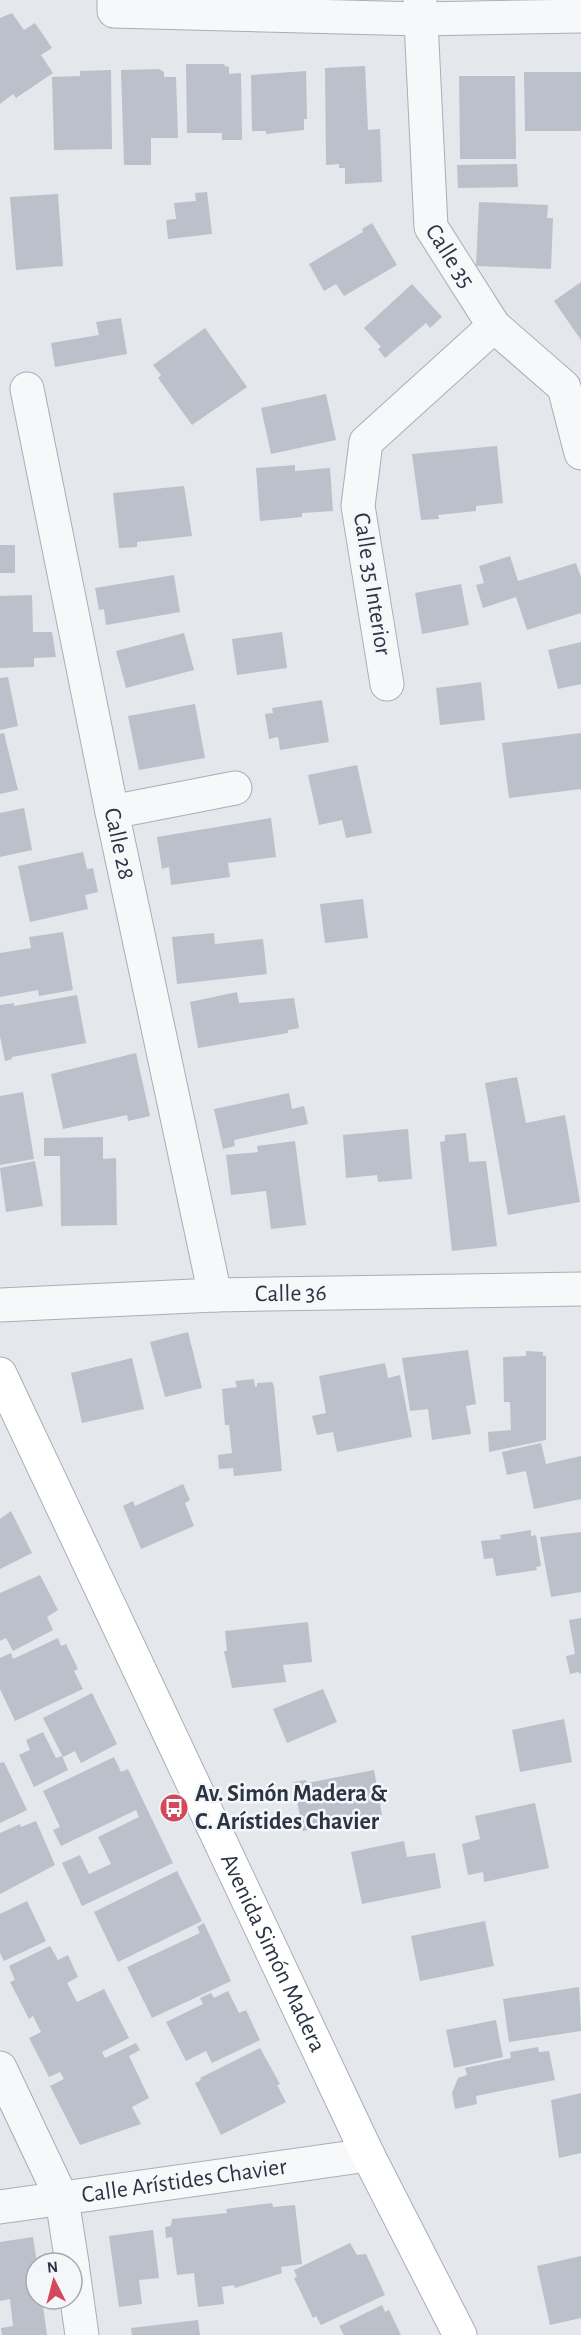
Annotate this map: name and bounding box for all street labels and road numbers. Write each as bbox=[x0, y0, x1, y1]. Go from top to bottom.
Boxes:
street label: Calle 35 bbox=[421, 220, 479, 292]
street label: Calle 35 Interior bbox=[349, 511, 395, 657]
street label: Calle 28 bbox=[99, 806, 138, 882]
street label: Calle 36 bbox=[255, 1281, 327, 1306]
street label: Avenida Simón Madera bbox=[216, 1850, 330, 2056]
street label: Calle Arístides Chavier bbox=[80, 2155, 289, 2207]

